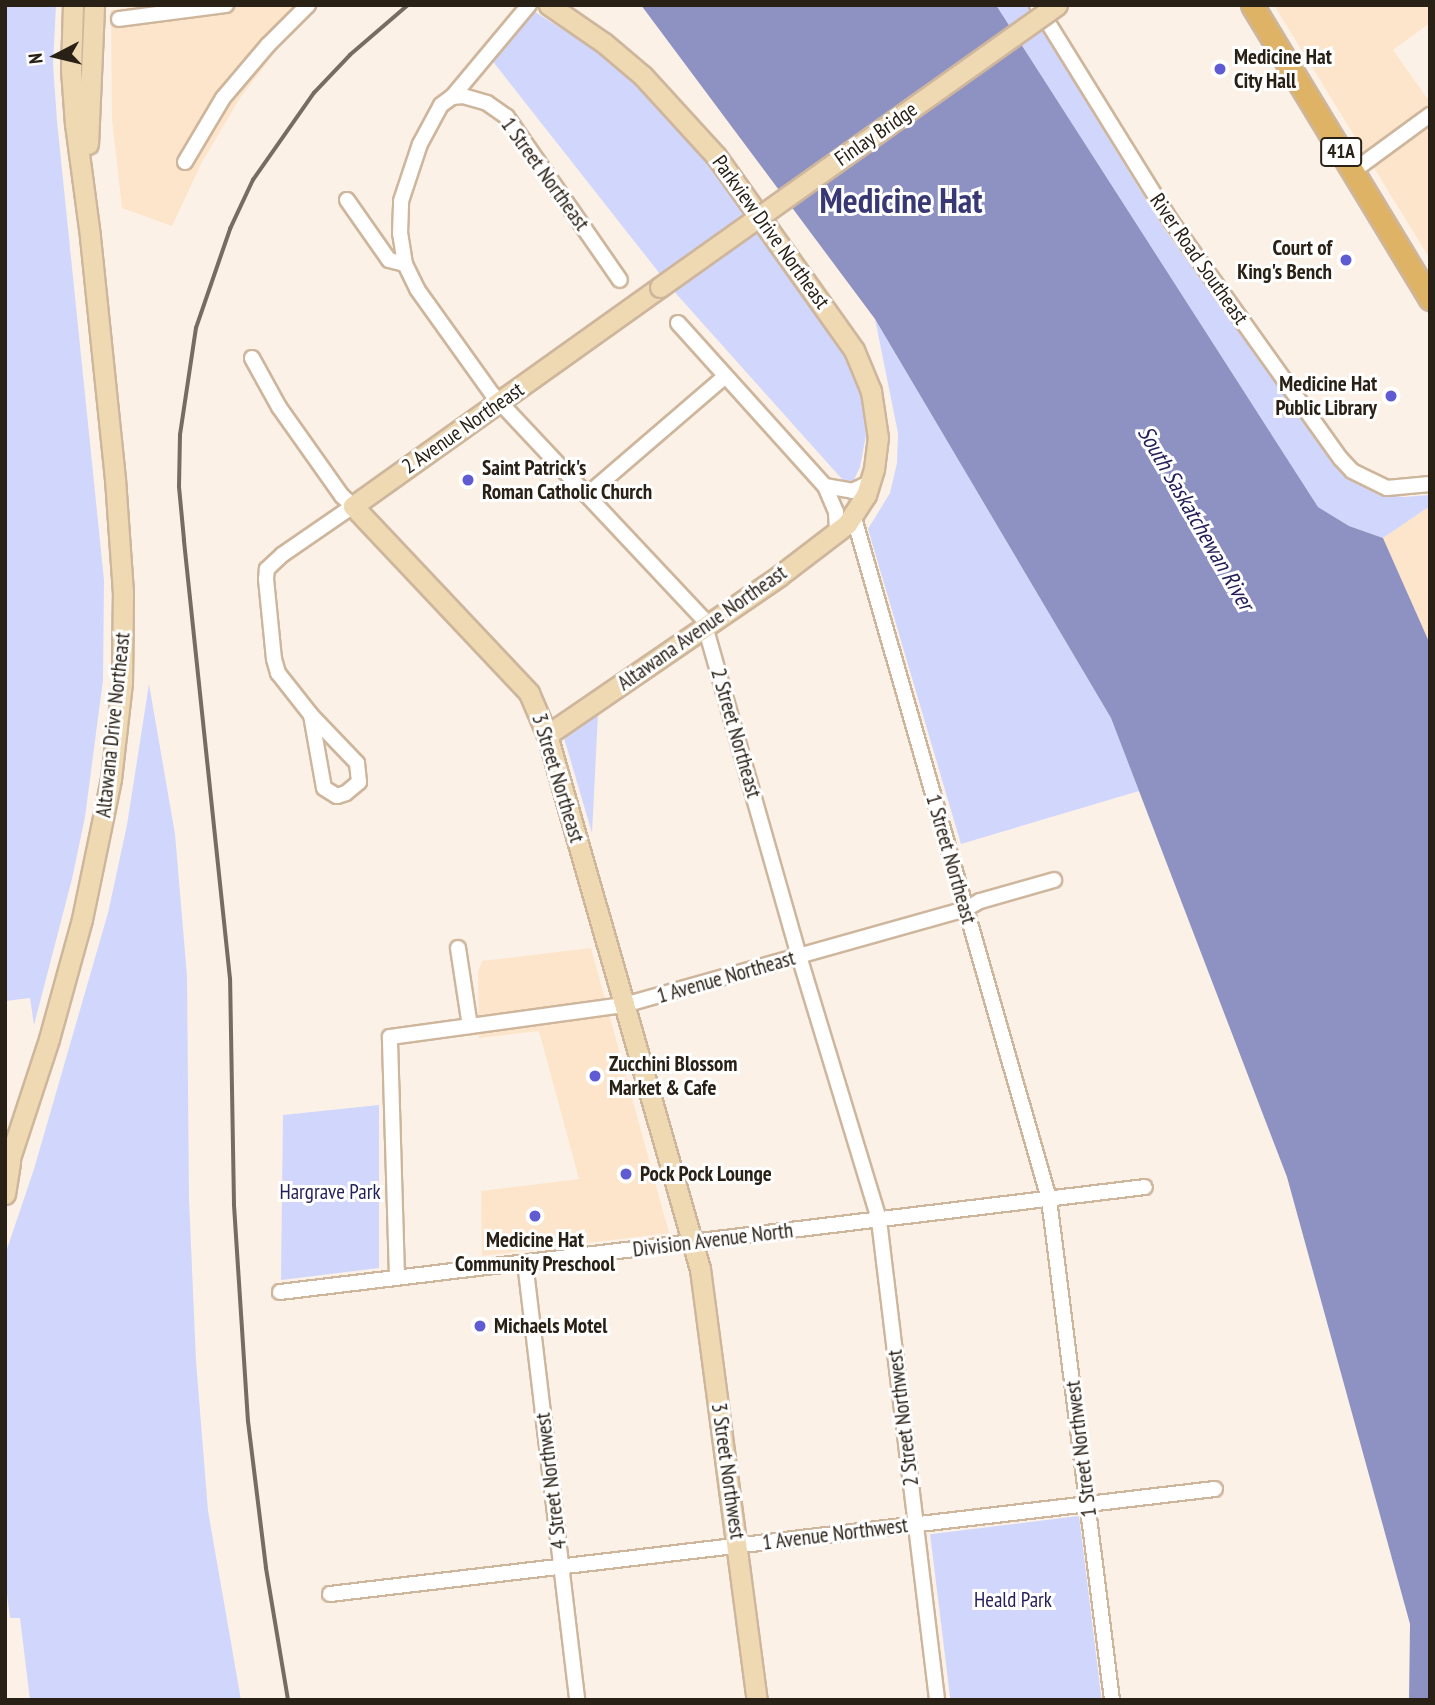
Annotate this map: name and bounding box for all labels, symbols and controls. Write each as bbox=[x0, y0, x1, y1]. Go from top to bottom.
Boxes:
north arrow bbox=[21, 21, 91, 91]
place label: Medicine Hat City Hall bbox=[1234, 44, 1332, 94]
text: N bbox=[23, 52, 48, 65]
marker: Medicine Hat City Hall bbox=[1212, 61, 1228, 77]
street label: Finlay Bridge bbox=[830, 96, 922, 172]
street label: 1 Street Northeast bbox=[496, 113, 594, 235]
road number: 41A bbox=[1320, 136, 1362, 168]
street label: Parkview Drive Northeast bbox=[707, 150, 835, 314]
district label: Medicine Hat bbox=[820, 179, 982, 221]
street label: River Road Southeast bbox=[1144, 189, 1254, 329]
place label: Court of King's Bench bbox=[1237, 235, 1332, 285]
marker: Court of King's Bench bbox=[1338, 252, 1354, 268]
place label: Medicine Hat Public Library bbox=[1275, 371, 1377, 421]
street label: 2 Avenue Northeast bbox=[397, 377, 529, 479]
marker: Medicine Hat Public Library bbox=[1383, 388, 1399, 404]
water label: South Saskatchewan River bbox=[1132, 421, 1260, 615]
place label: Saint Patrick's Roman Catholic Church bbox=[482, 455, 653, 505]
marker: Saint Patrick's Roman Catholic Church bbox=[460, 472, 476, 488]
street label: Altawana Avenue Northeast bbox=[612, 560, 792, 696]
street label: Altawana Drive Northeast bbox=[91, 631, 135, 819]
street label: 2 Street Northeast bbox=[706, 665, 766, 801]
street label: 3 Street Northeast bbox=[526, 711, 590, 845]
street label: 1 Street Northeast bbox=[921, 791, 981, 927]
street label: 1 Avenue Northeast bbox=[654, 945, 798, 1009]
place label: Zucchini Blossom Market & Cafe bbox=[609, 1051, 737, 1101]
marker: Zucchini Blossom Market & Cafe bbox=[587, 1068, 603, 1084]
place label: Pock Pock Lounge bbox=[640, 1161, 773, 1187]
marker: Pock Pock Lounge bbox=[618, 1166, 634, 1182]
park label: Hargrave Park bbox=[279, 1179, 381, 1205]
marker: Medicine Hat Community Preschool bbox=[527, 1208, 543, 1224]
street label: Division Avenue North bbox=[631, 1218, 795, 1262]
place label: Medicine Hat Community Preschool bbox=[455, 1227, 615, 1277]
place label: Michaels Motel bbox=[494, 1313, 607, 1339]
marker: Michaels Motel bbox=[472, 1318, 488, 1334]
street label: 2 Street Northwest bbox=[882, 1348, 924, 1488]
street label: 1 Street Northwest bbox=[1060, 1379, 1102, 1519]
street label: 3 Street Northwest bbox=[706, 1401, 750, 1541]
street label: 4 Street Northwest bbox=[530, 1411, 572, 1551]
street label: 1 Avenue Northwest bbox=[761, 1513, 909, 1555]
park label: Heald Park bbox=[974, 1587, 1052, 1613]

